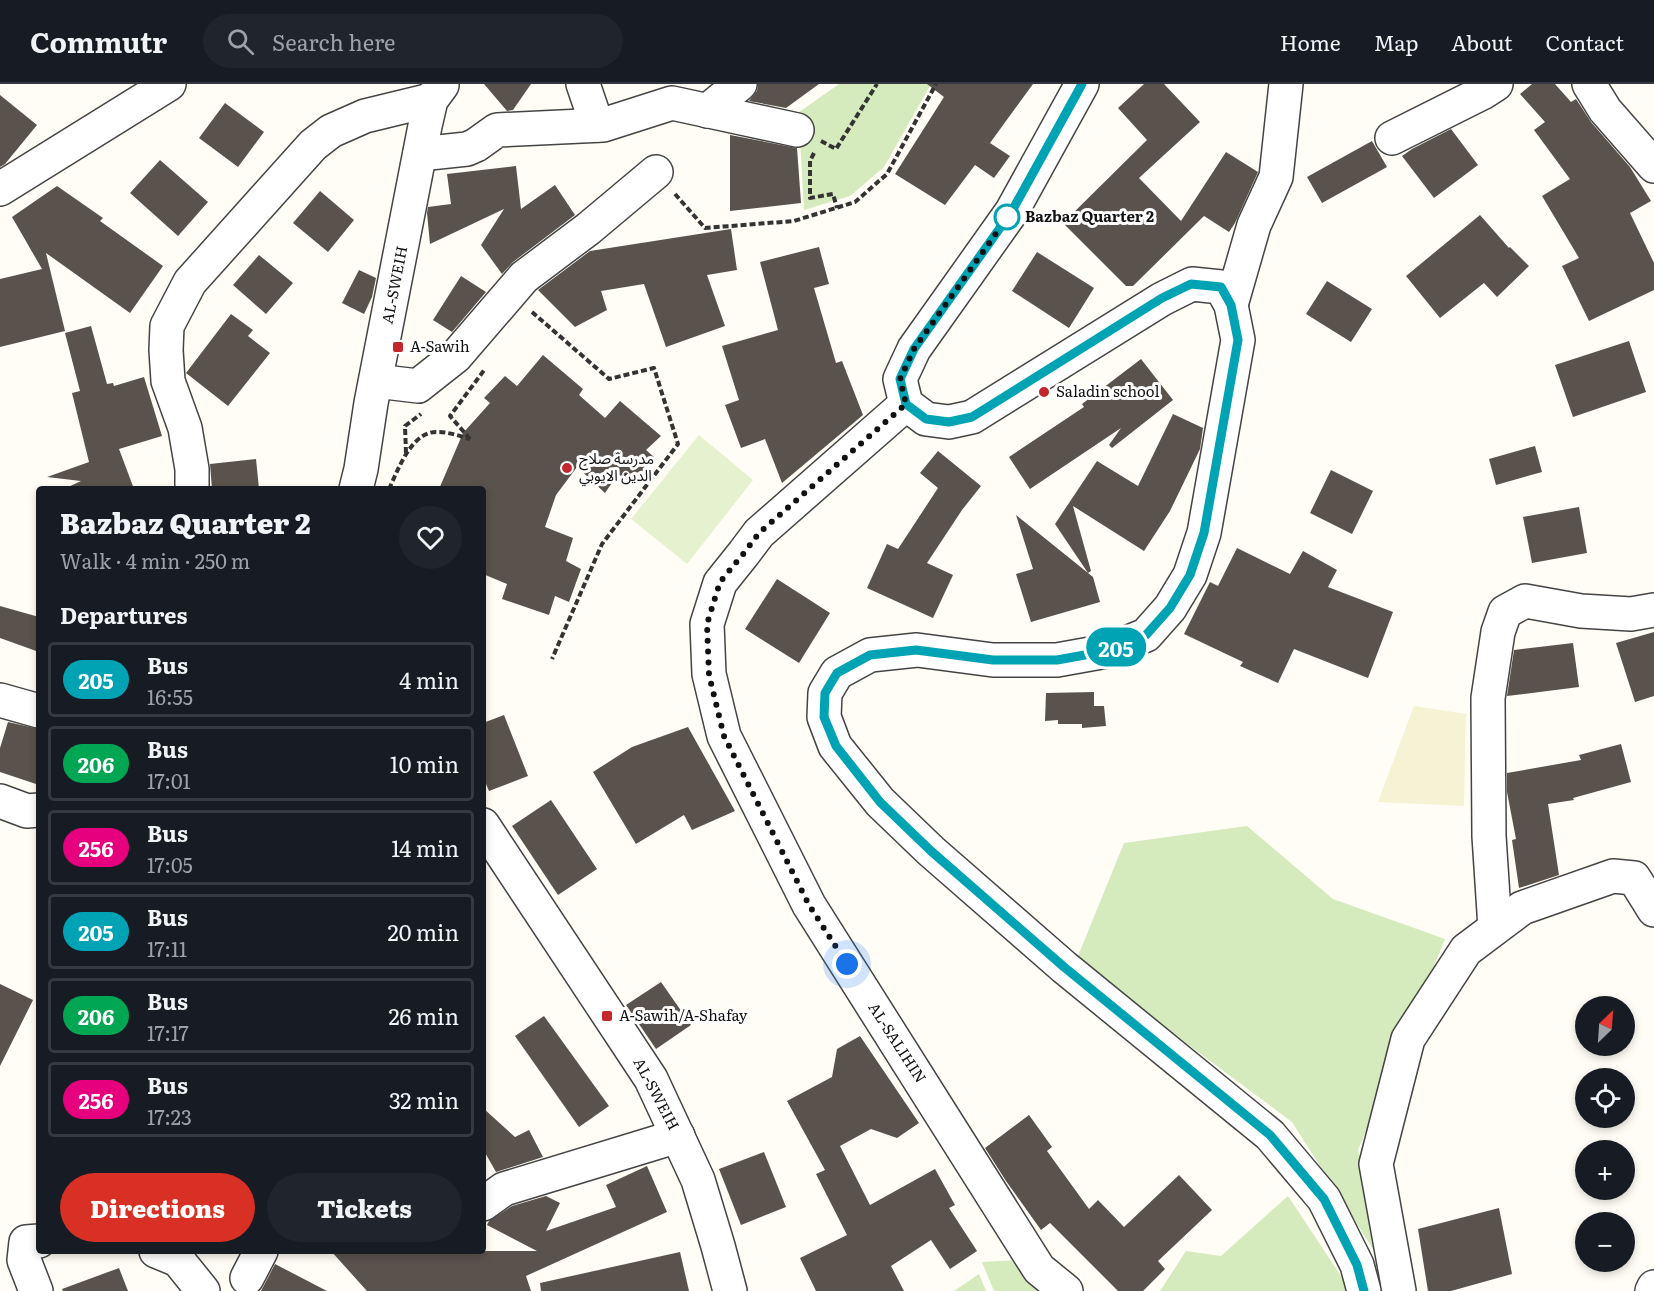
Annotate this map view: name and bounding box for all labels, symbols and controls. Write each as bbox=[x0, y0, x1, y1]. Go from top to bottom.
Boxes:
search box bbox=[203, 14, 623, 68]
text: Commutr bbox=[30, 20, 167, 62]
icon: search bbox=[224, 25, 257, 58]
text: Search here bbox=[272, 25, 396, 58]
text: Home bbox=[1280, 26, 1341, 57]
text: Map bbox=[1374, 26, 1418, 57]
text: About bbox=[1451, 26, 1513, 57]
text: Contact bbox=[1546, 26, 1624, 57]
marker: Bazbaz Quarter 2 bbox=[994, 204, 1020, 230]
place label: Bazbaz Quarter 2 bbox=[1025, 204, 1154, 227]
street label: AL-SWEIH bbox=[375, 244, 412, 326]
place label: A-Sawih bbox=[410, 334, 470, 357]
marker: A-Sawih bbox=[391, 340, 405, 354]
place label: Saladin school bbox=[1056, 379, 1159, 402]
marker: Saladin school bbox=[1037, 385, 1051, 399]
place label: مدرسة صلاح الدين الايوبي bbox=[579, 446, 654, 487]
marker: مدرسة صلاح الدين الايوبي bbox=[560, 461, 574, 475]
text: Bazbaz Quarter 2 bbox=[60, 501, 311, 543]
button: heart bbox=[399, 506, 462, 569]
text: Walk · 4 min · 250 m bbox=[60, 545, 250, 575]
text: Departures bbox=[60, 598, 187, 631]
line badge: 205 bbox=[1082, 628, 1150, 666]
text: 205 bbox=[1098, 632, 1134, 663]
text: Bus bbox=[147, 648, 188, 681]
text: 4 min bbox=[399, 663, 459, 696]
text: 205 bbox=[78, 664, 114, 695]
text: 16:55 bbox=[147, 681, 193, 711]
text: Bus bbox=[147, 732, 188, 765]
text: 10 min bbox=[390, 747, 459, 780]
text: 206 bbox=[78, 748, 114, 779]
text: 17:01 bbox=[147, 765, 191, 795]
text: Bus bbox=[147, 816, 188, 849]
text: 14 min bbox=[391, 831, 459, 864]
text: 256 bbox=[79, 832, 113, 863]
text: 17:05 bbox=[147, 849, 193, 879]
text: Bus bbox=[147, 900, 188, 933]
text: 20 min bbox=[387, 915, 459, 948]
text: 205 bbox=[78, 916, 114, 947]
text: 17:11 bbox=[147, 933, 187, 963]
your location bbox=[832, 949, 862, 979]
text: Bus bbox=[147, 984, 188, 1017]
north arrow bbox=[1575, 996, 1635, 1056]
map controls bbox=[1575, 996, 1635, 1272]
street label: AL-SALIHIN bbox=[864, 997, 933, 1087]
text: 26 min bbox=[388, 999, 459, 1032]
text: 206 bbox=[78, 1000, 114, 1031]
place label: A-Sawih/A-Shafay bbox=[619, 1003, 748, 1026]
marker: A-Sawih/A-Shafay bbox=[600, 1009, 614, 1023]
text: 17:17 bbox=[147, 1017, 189, 1047]
street label: AL-SWEIH bbox=[629, 1053, 686, 1134]
text: Bus bbox=[147, 1068, 188, 1101]
button: locate bbox=[1575, 1068, 1635, 1128]
text: 32 min bbox=[389, 1083, 459, 1116]
text: 256 bbox=[79, 1084, 113, 1115]
text: 17:23 bbox=[147, 1101, 192, 1131]
button: + bbox=[1575, 1140, 1635, 1200]
button: Directions bbox=[60, 1173, 255, 1242]
button: Tickets bbox=[267, 1173, 462, 1242]
button: − bbox=[1575, 1212, 1635, 1272]

